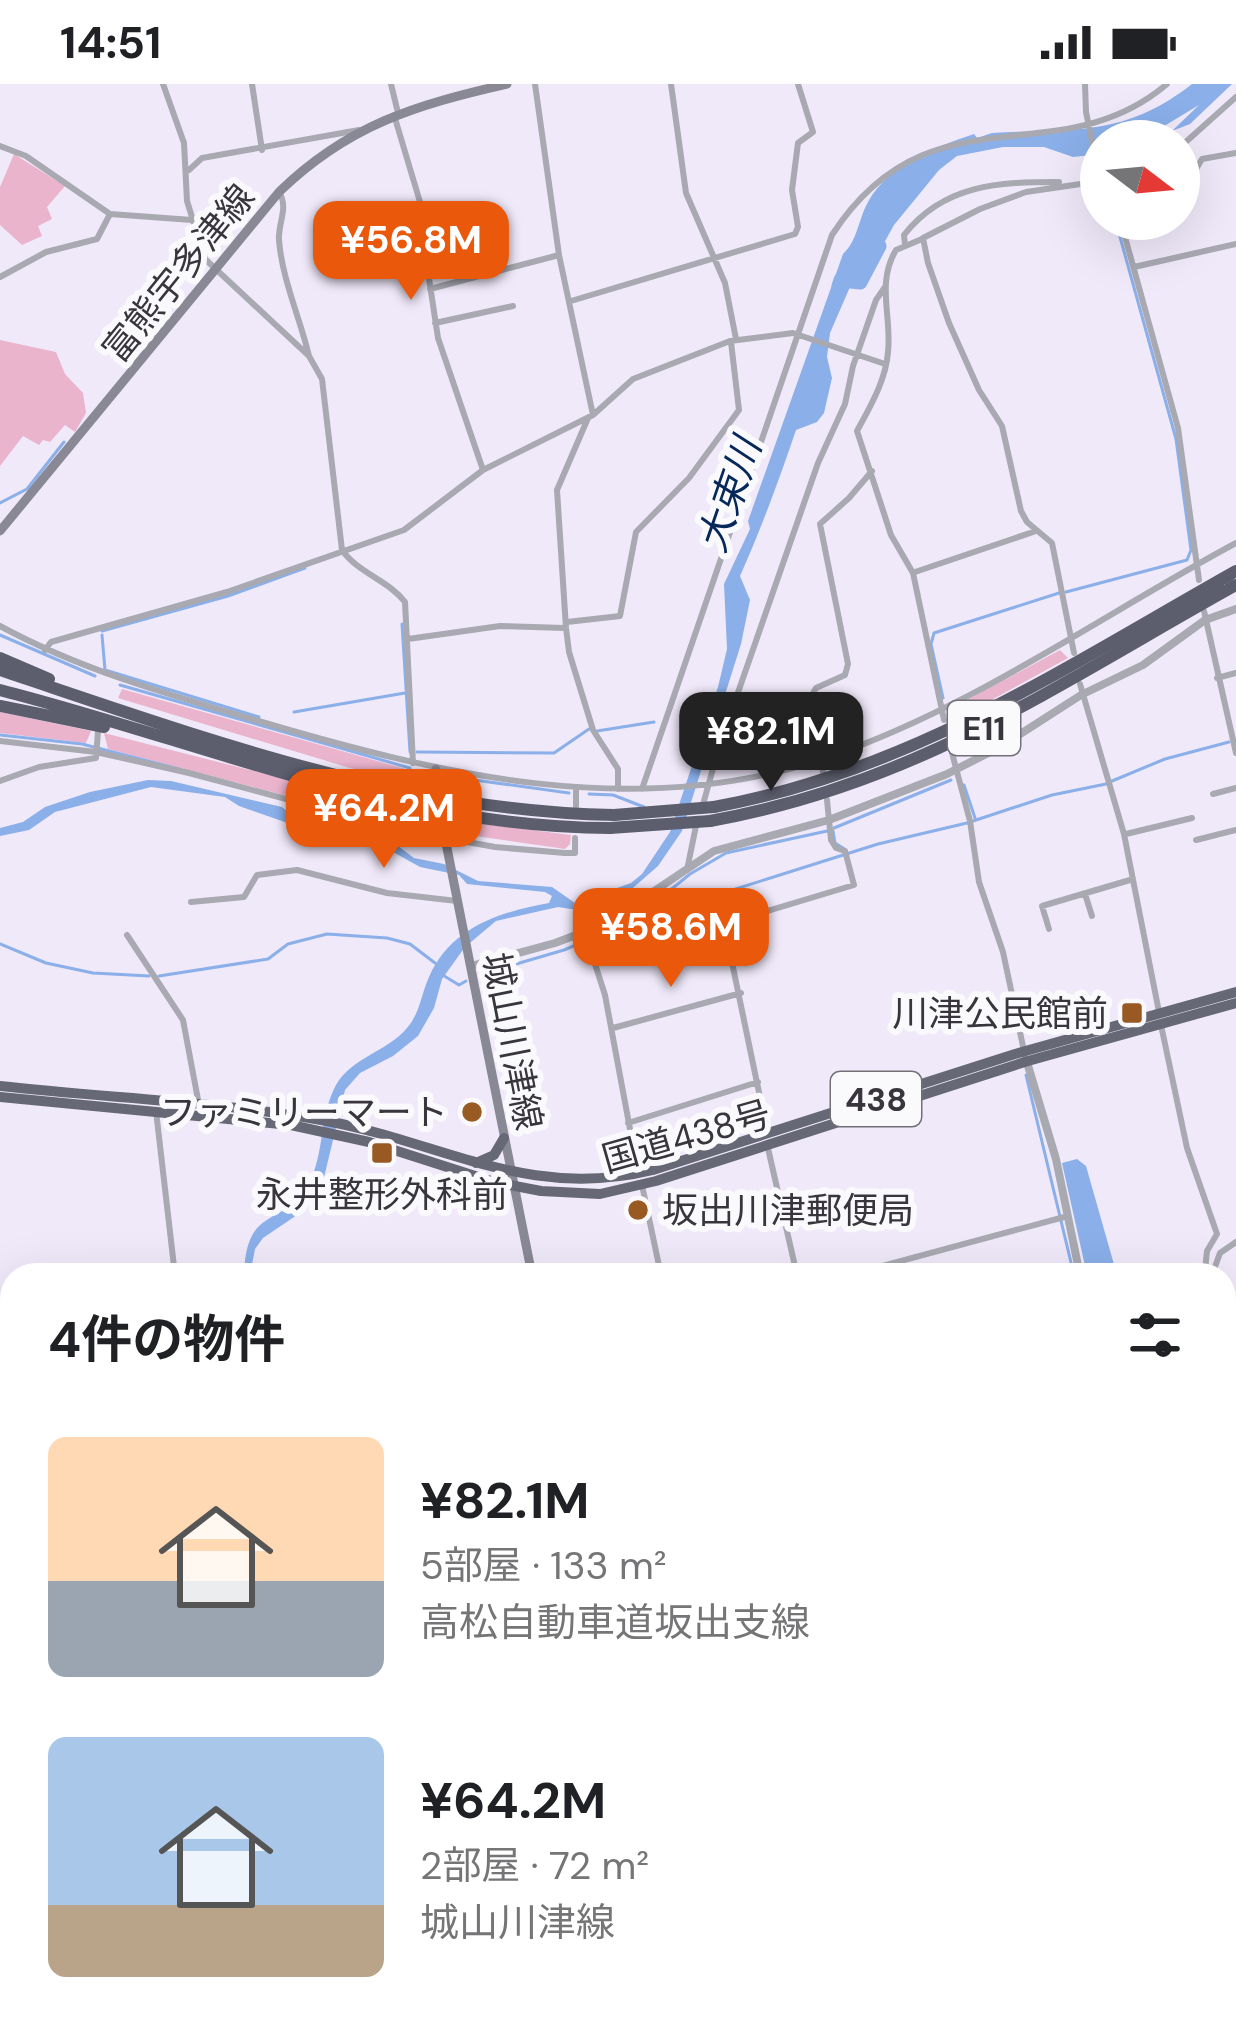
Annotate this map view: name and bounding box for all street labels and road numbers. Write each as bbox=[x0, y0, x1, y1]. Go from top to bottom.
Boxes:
street label: 富熊宇多津線 bbox=[92, 175, 265, 372]
road number: E11 bbox=[948, 701, 1020, 755]
street label: 城山川津線 bbox=[472, 948, 553, 1134]
road number: 438 bbox=[831, 1072, 921, 1126]
street label: 国道438号 bbox=[596, 1090, 776, 1183]

